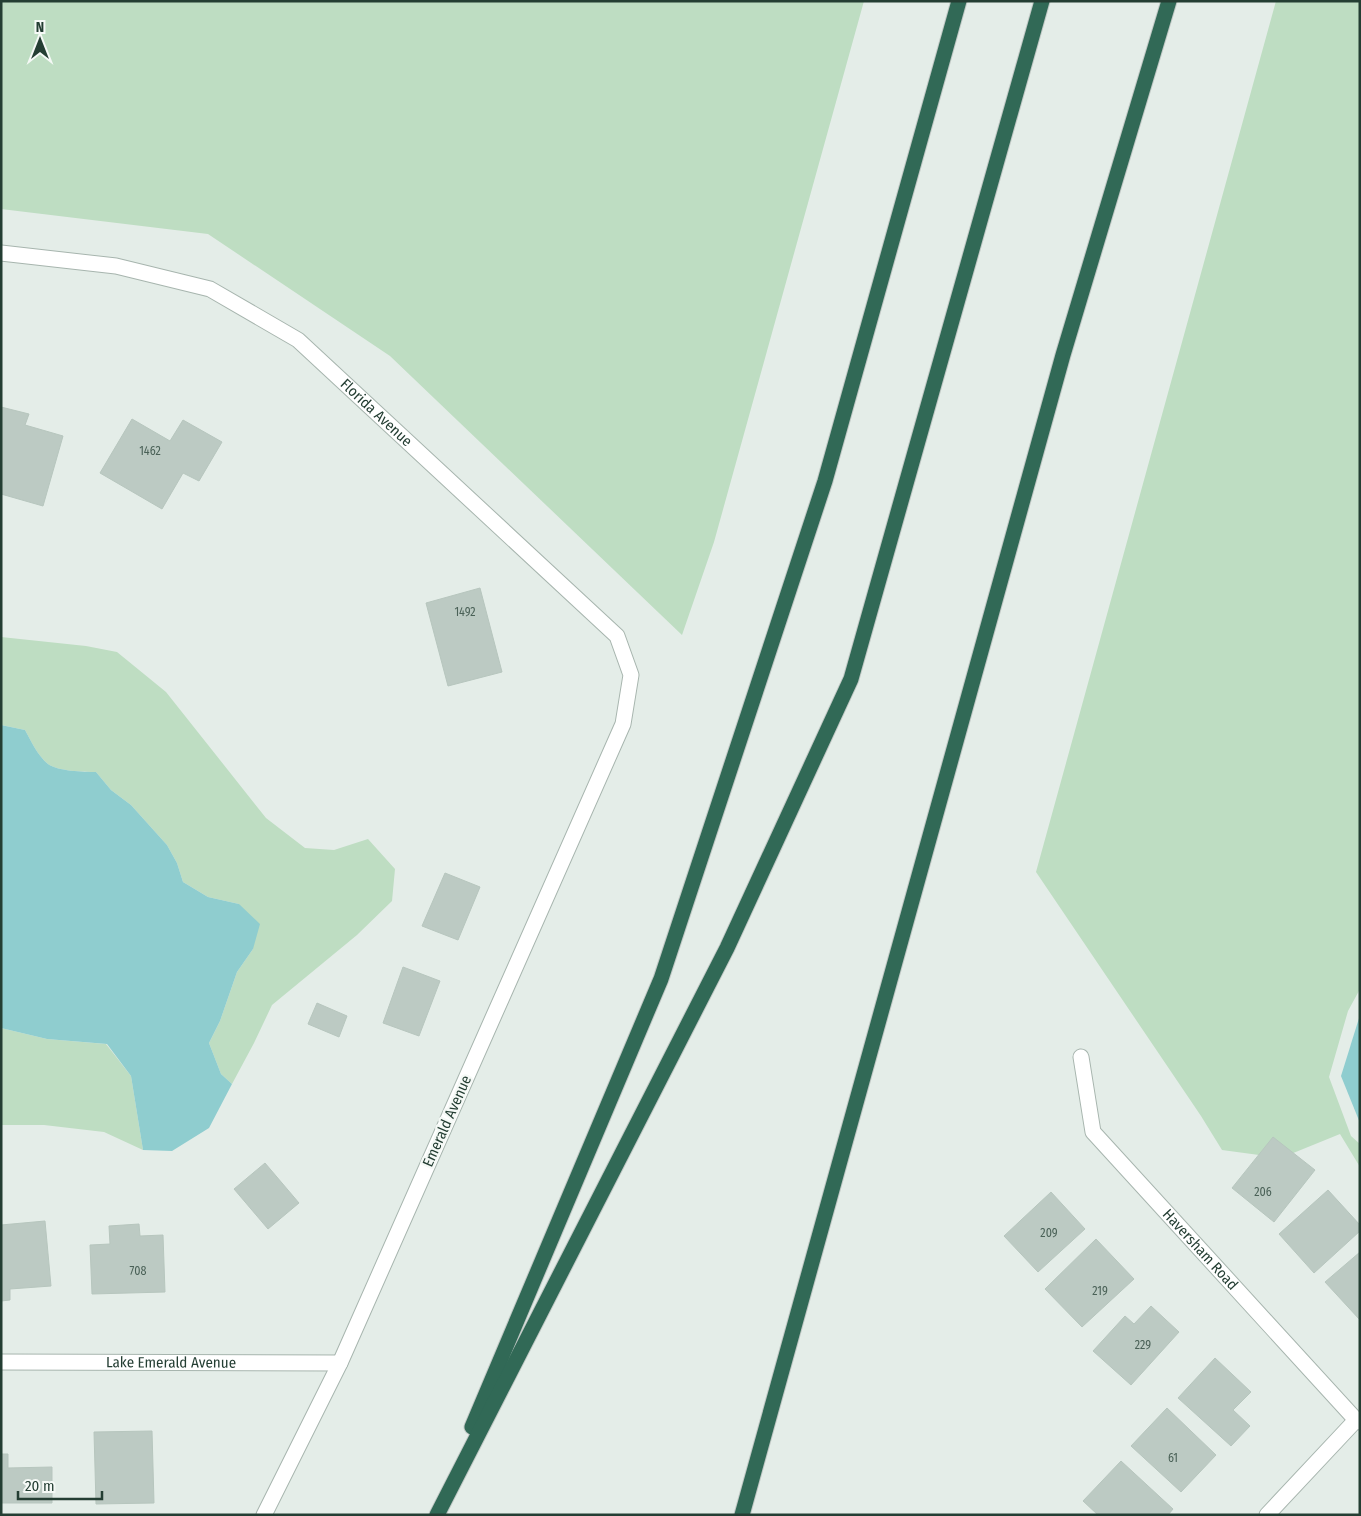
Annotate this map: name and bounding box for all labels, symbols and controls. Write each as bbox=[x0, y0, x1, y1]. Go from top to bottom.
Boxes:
north arrow bbox=[15, 15, 65, 65]
text: N bbox=[36, 19, 44, 36]
street label: Florida Avenue bbox=[337, 375, 416, 450]
house number: 1462 bbox=[139, 444, 161, 458]
house number: 1492 bbox=[454, 605, 476, 619]
street label: Emerald Avenue bbox=[419, 1072, 475, 1170]
house number: 206 bbox=[1254, 1185, 1272, 1199]
street label: Haversham Road bbox=[1159, 1205, 1242, 1294]
house number: 209 bbox=[1040, 1226, 1058, 1240]
house number: 708 bbox=[130, 1264, 146, 1278]
house number: 219 bbox=[1092, 1284, 1108, 1298]
house number: 229 bbox=[1135, 1338, 1151, 1352]
street label: Lake Emerald Avenue bbox=[106, 1353, 236, 1372]
house number: 61 bbox=[1168, 1451, 1178, 1465]
scale bar bbox=[18, 1468, 101, 1500]
text: 20 m bbox=[25, 1477, 55, 1495]

